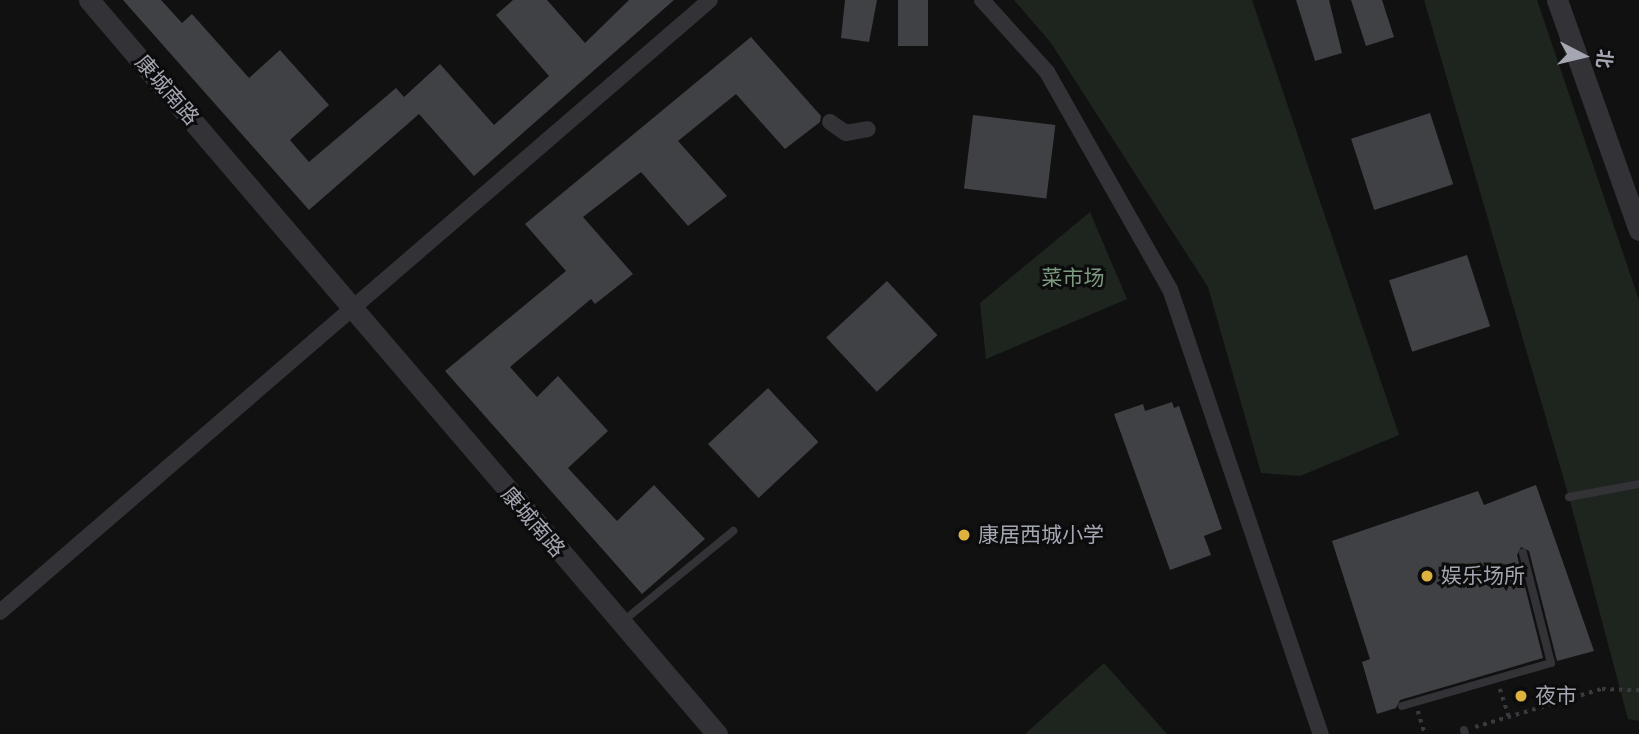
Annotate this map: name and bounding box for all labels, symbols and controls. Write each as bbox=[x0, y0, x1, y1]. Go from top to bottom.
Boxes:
north arrow bbox=[1548, 21, 1618, 91]
text: 北 bbox=[1591, 48, 1618, 70]
street label: 康城南路 bbox=[130, 50, 204, 130]
park label: 菜市场 bbox=[1042, 265, 1104, 291]
street label: 康城南路 bbox=[496, 482, 570, 562]
place label: 康居西城小学 bbox=[978, 522, 1104, 548]
marker: 康居西城小学 bbox=[956, 527, 972, 543]
place label: 娱乐场所 bbox=[1441, 563, 1525, 589]
marker: 娱乐场所 bbox=[1419, 568, 1435, 584]
place label: 夜市 bbox=[1535, 683, 1577, 709]
marker: 夜市 bbox=[1513, 688, 1529, 704]

